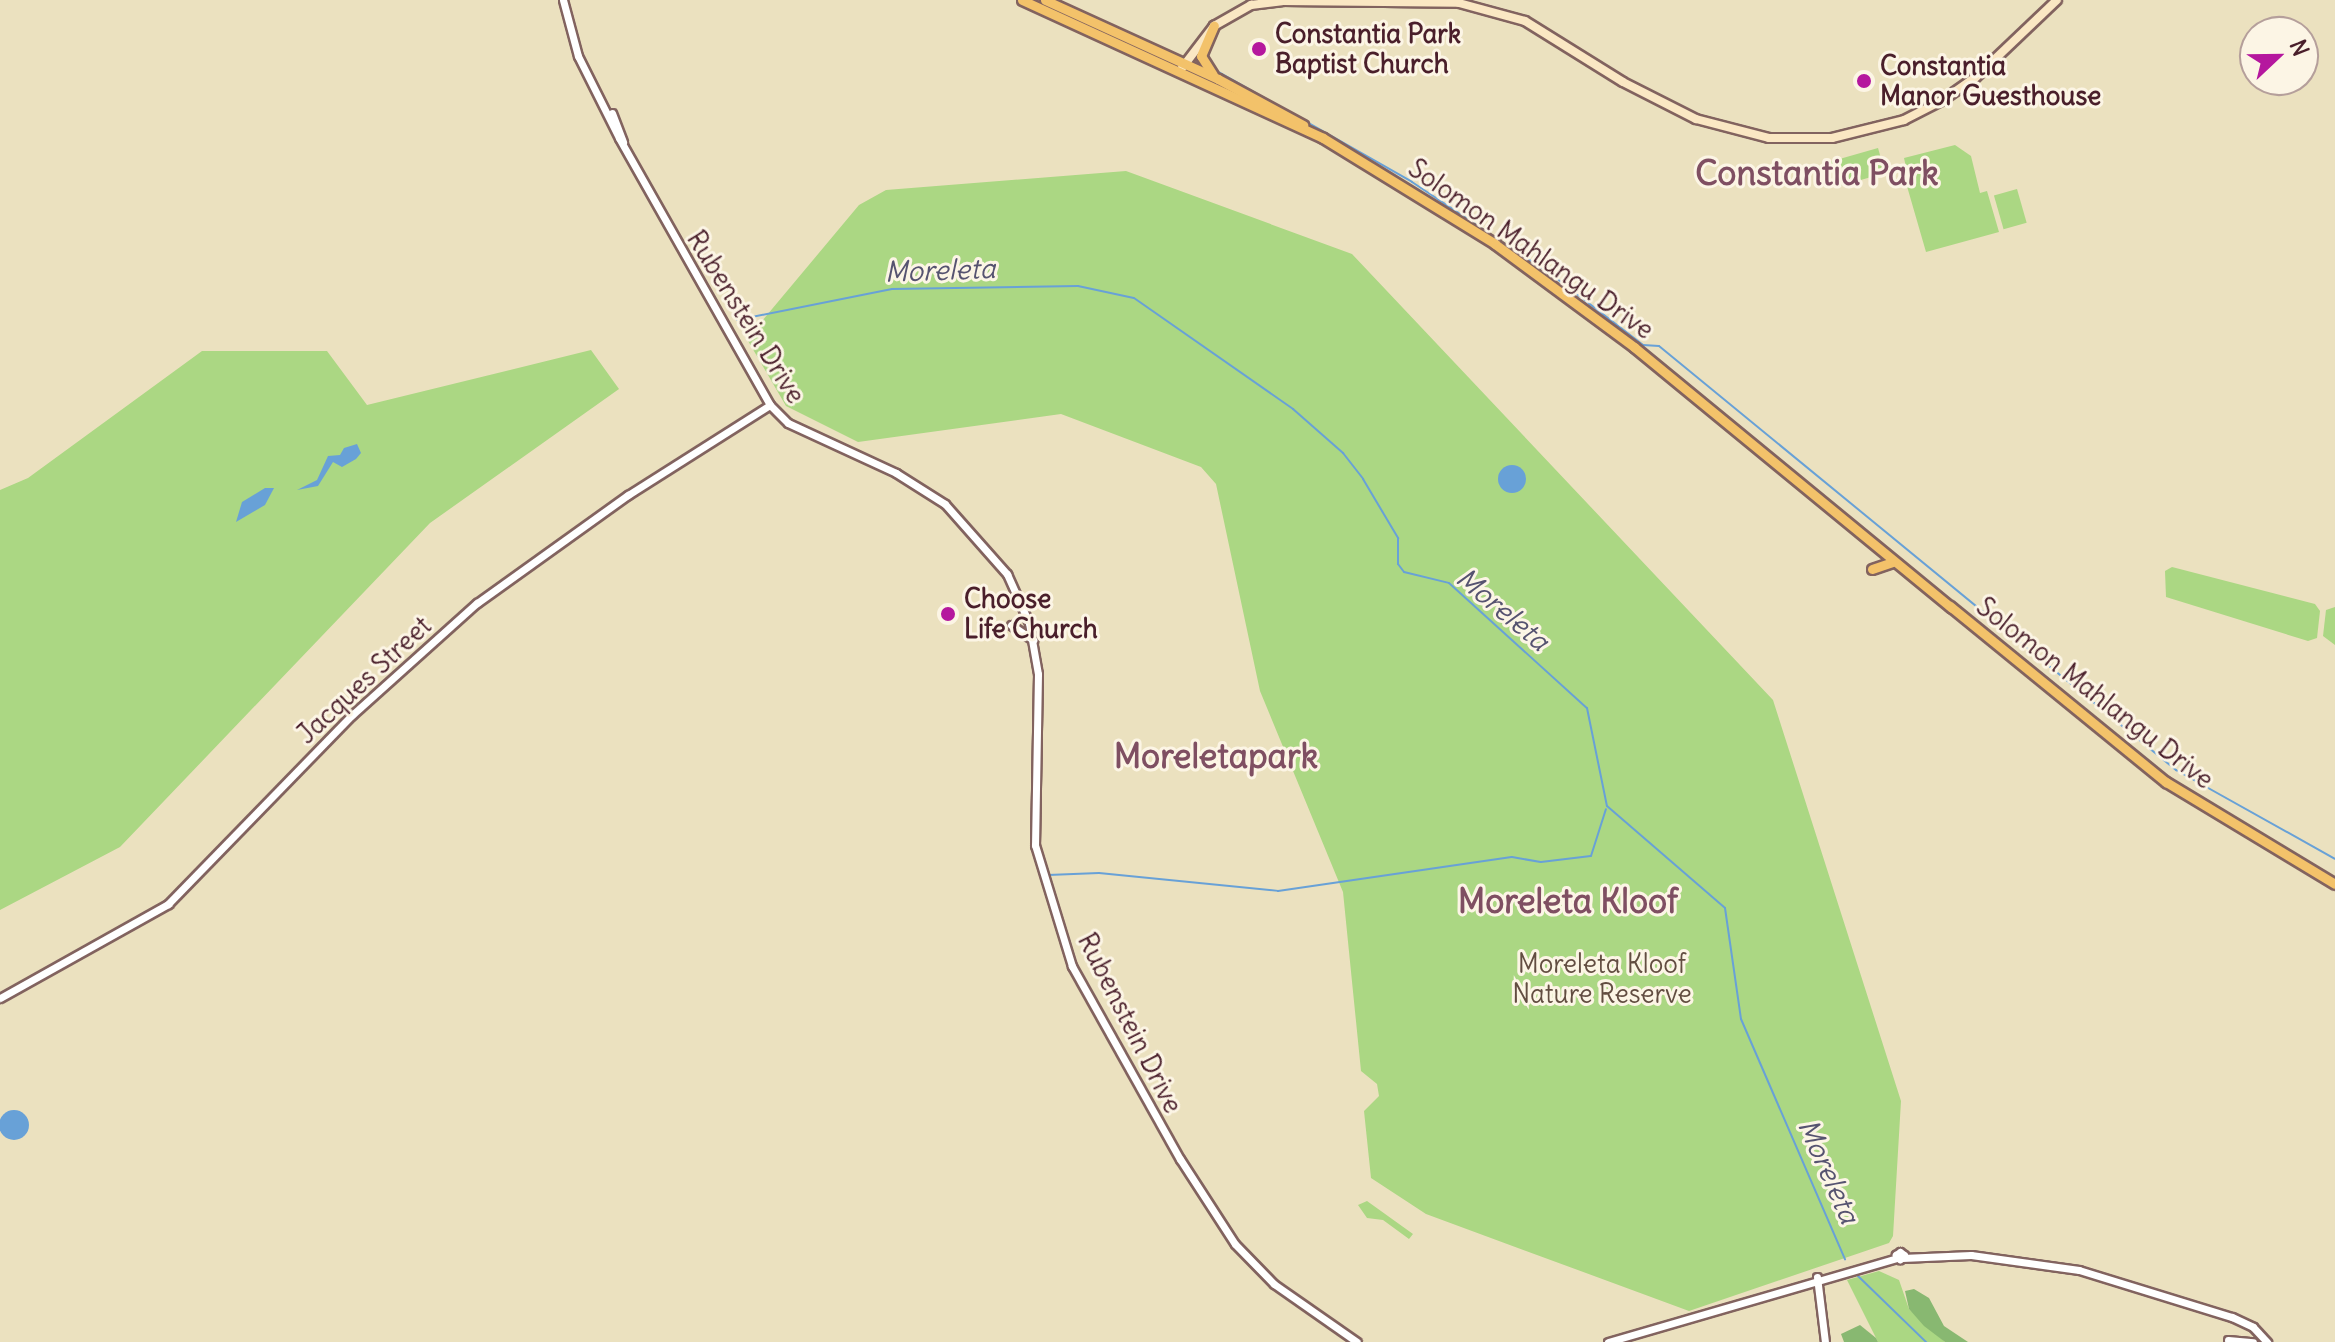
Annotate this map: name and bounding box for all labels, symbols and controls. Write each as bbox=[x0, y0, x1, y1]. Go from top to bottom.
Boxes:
north arrow bbox=[2239, 16, 2319, 96]
place label: Constantia Park Baptist Church bbox=[1275, 18, 1461, 80]
text: N bbox=[2284, 35, 2315, 60]
marker: Constantia Park Baptist Church bbox=[1250, 40, 1268, 58]
place label: Constantia Manor Guesthouse bbox=[1880, 50, 2101, 112]
marker: Constantia Manor Guesthouse bbox=[1855, 72, 1873, 90]
street label: Solomon Mahlangu Drive bbox=[1402, 152, 1660, 346]
district label: Constantia Park bbox=[1695, 153, 1939, 193]
street label: Rubenstein Drive bbox=[680, 225, 812, 409]
water label: Moreleta bbox=[884, 251, 996, 289]
water label: Moreleta bbox=[1450, 561, 1556, 657]
place label: Choose Life Church bbox=[964, 583, 1098, 644]
street label: Solomon Mahlangu Drive bbox=[1970, 591, 2220, 795]
marker: Choose Life Church bbox=[939, 605, 957, 623]
street label: Jacques Street bbox=[291, 610, 437, 750]
district label: Moreletapark bbox=[1114, 736, 1318, 776]
district label: Moreleta Kloof bbox=[1458, 881, 1678, 921]
street label: Rubenstein Drive bbox=[1071, 928, 1189, 1118]
park label: Moreleta Kloof Nature Reserve bbox=[1512, 948, 1692, 1010]
water label: Moreleta bbox=[1791, 1114, 1867, 1228]

